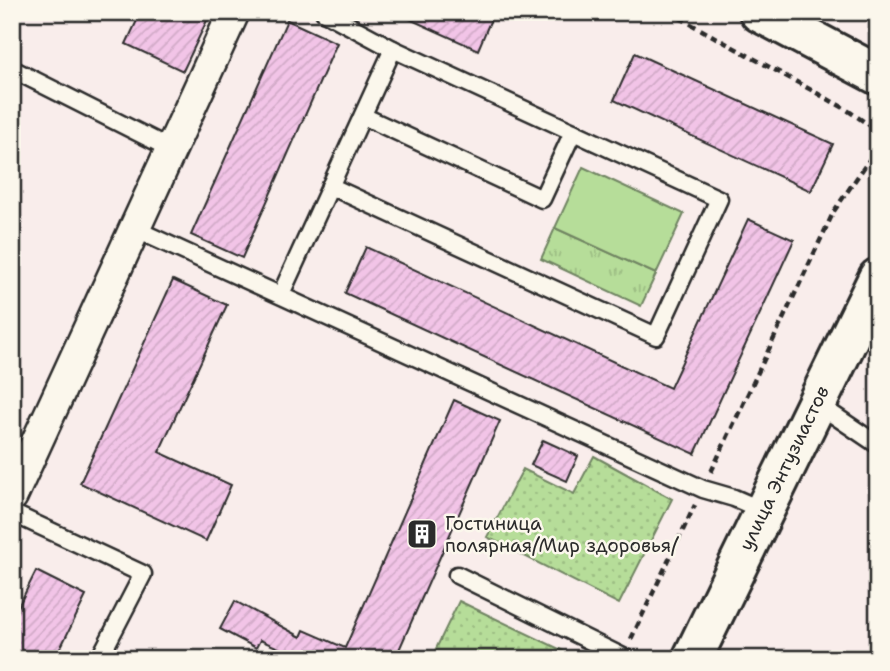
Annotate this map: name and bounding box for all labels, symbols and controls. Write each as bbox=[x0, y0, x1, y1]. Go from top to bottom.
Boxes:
street label: улица Энтузиастов bbox=[733, 381, 835, 555]
place label: Гостиница полярная/Мир здоровья/ bbox=[445, 511, 680, 558]
building icon: Гостиница полярная/Мир здоровья/ bbox=[405, 517, 439, 551]

